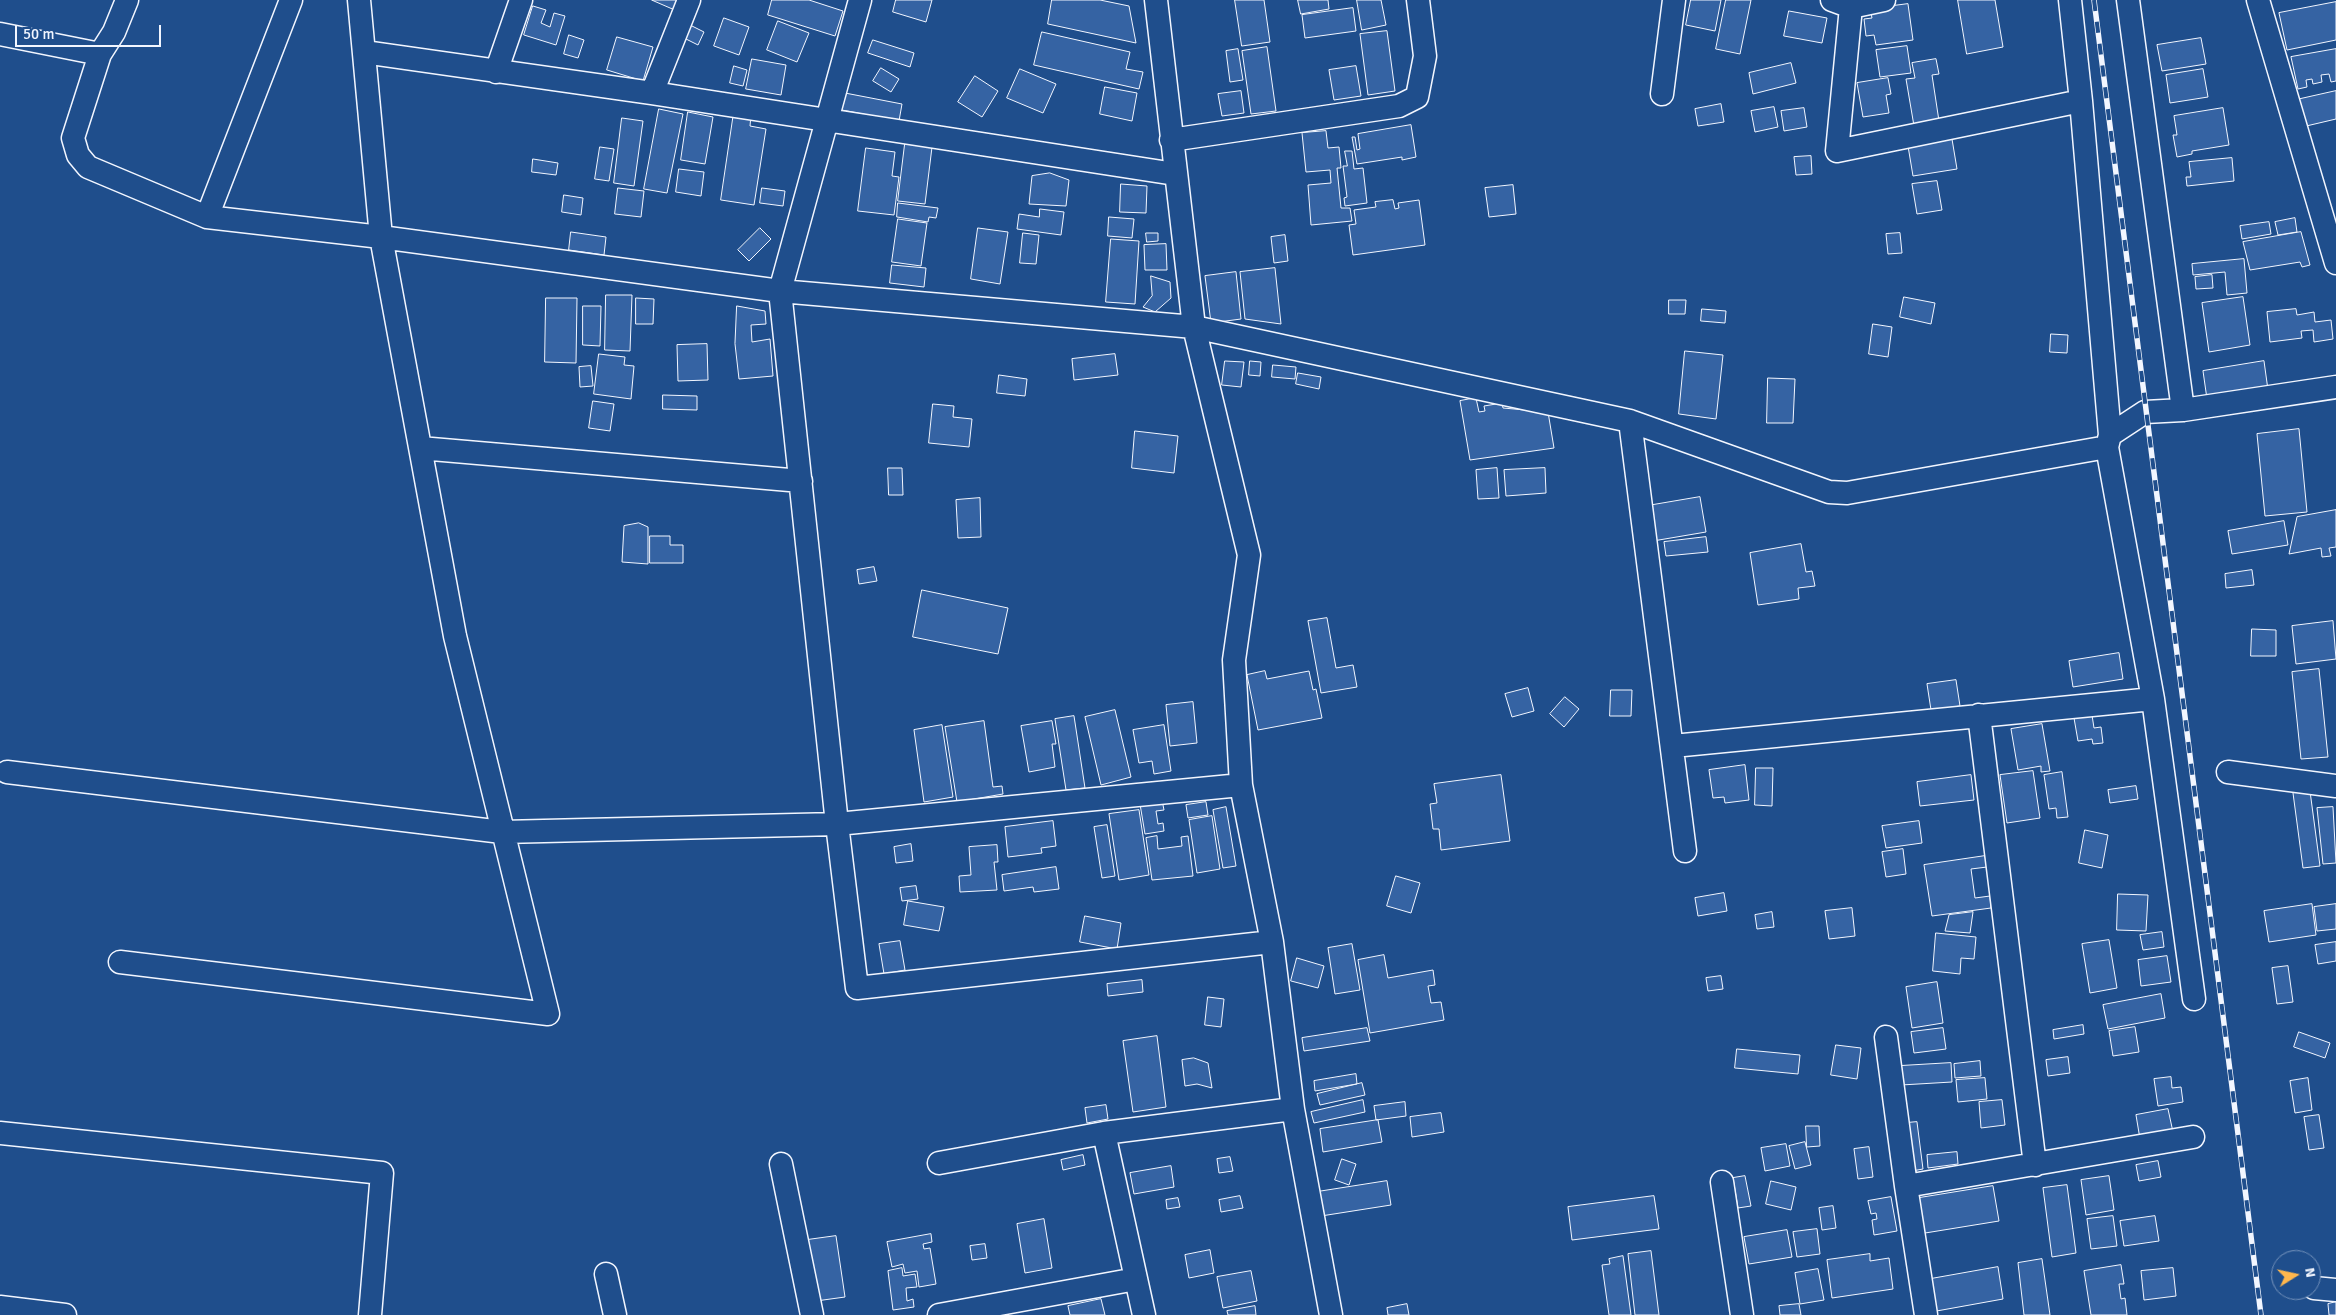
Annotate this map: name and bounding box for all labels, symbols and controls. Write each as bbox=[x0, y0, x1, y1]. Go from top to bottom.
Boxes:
scale bar bbox=[18, 15, 164, 47]
text: 50 m bbox=[23, 25, 54, 43]
north arrow bbox=[2271, 1250, 2321, 1300]
text: N bbox=[2301, 1266, 2319, 1279]

